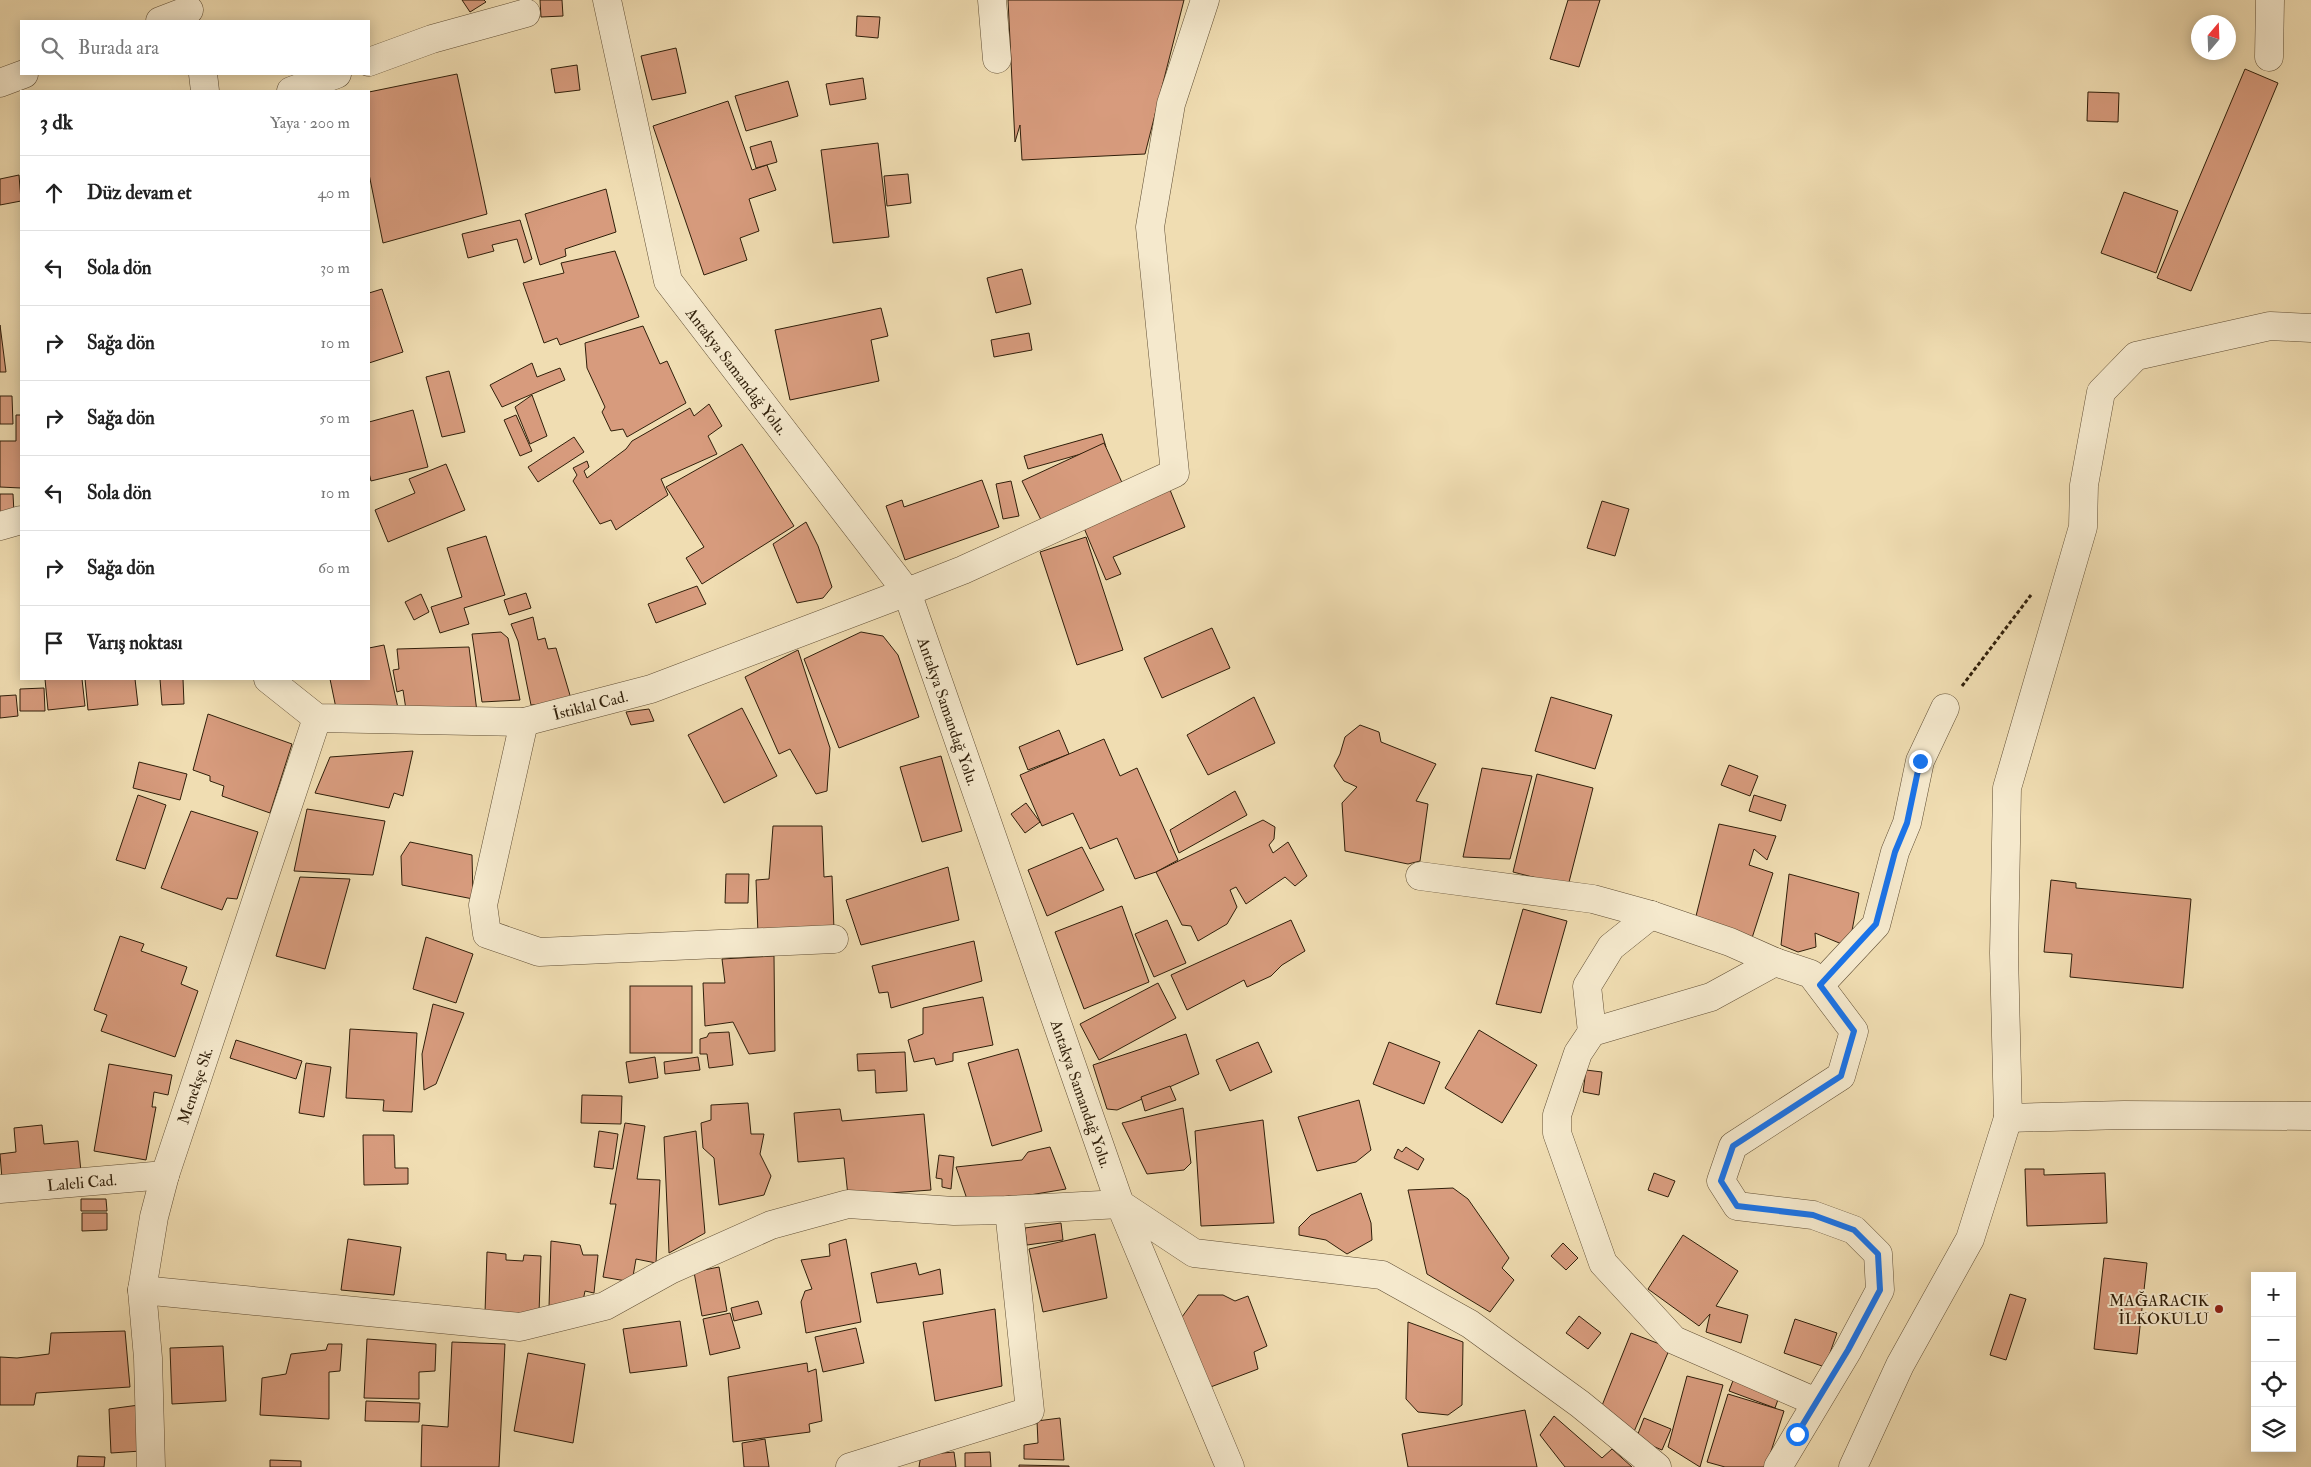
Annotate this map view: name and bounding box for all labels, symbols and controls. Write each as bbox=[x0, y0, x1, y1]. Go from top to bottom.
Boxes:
north arrow bbox=[2191, 15, 2236, 60]
search box bbox=[20, 20, 370, 75]
icon: search bbox=[38, 34, 66, 62]
text: Burada ara bbox=[78, 36, 159, 60]
text: 3 dk bbox=[40, 109, 73, 136]
text: Yaya · 200 m bbox=[270, 113, 350, 133]
icon: ahead bbox=[40, 179, 68, 207]
text: Düz devam et bbox=[87, 181, 192, 205]
text: 40 m bbox=[317, 183, 350, 203]
icon: left bbox=[40, 254, 68, 282]
text: Sola dön bbox=[87, 256, 152, 280]
text: 30 m bbox=[320, 258, 350, 278]
street label: Antakya Samandağ Yolu. bbox=[680, 303, 792, 439]
icon: right bbox=[40, 329, 68, 357]
text: Sağa dön bbox=[87, 331, 155, 355]
text: 10 m bbox=[320, 333, 350, 353]
icon: right bbox=[40, 404, 68, 432]
text: Sağa dön bbox=[87, 406, 155, 430]
text: 50 m bbox=[319, 408, 350, 428]
icon: left bbox=[40, 479, 68, 507]
text: Sola dön bbox=[87, 481, 152, 505]
text: 10 m bbox=[320, 483, 350, 503]
icon: right bbox=[40, 554, 68, 582]
text: Sağa dön bbox=[87, 556, 155, 580]
text: 60 m bbox=[318, 558, 350, 578]
icon: arrive bbox=[40, 629, 68, 657]
text: Varış noktası bbox=[87, 631, 183, 655]
street label: Antakya Samandağ Yolu. bbox=[912, 634, 983, 788]
street label: İstiklal Cad. bbox=[551, 686, 630, 725]
route end bbox=[1909, 750, 1932, 773]
street label: Antakya Samandağ Yolu. bbox=[1045, 1016, 1116, 1171]
street label: Menekşe Sk. bbox=[174, 1045, 218, 1127]
street label: Laleli Cad. bbox=[46, 1170, 117, 1196]
map controls bbox=[2251, 1272, 2296, 1452]
button: + bbox=[2251, 1272, 2296, 1317]
place label: MAĞARACIK İLKOKULU bbox=[2109, 1291, 2210, 1329]
marker: MAĞARACIK İLKOKULU bbox=[2213, 1303, 2225, 1315]
button: − bbox=[2251, 1317, 2296, 1362]
button: locate bbox=[2251, 1362, 2296, 1407]
button: layers bbox=[2251, 1407, 2296, 1452]
route start bbox=[1786, 1423, 1809, 1446]

